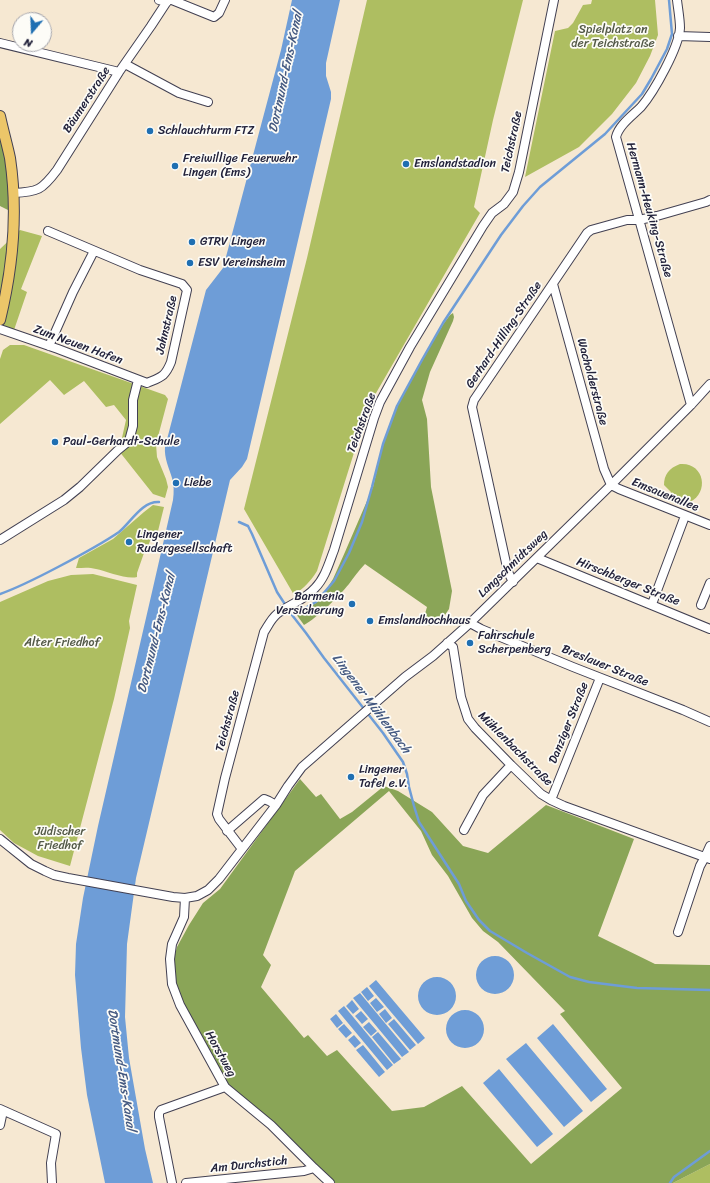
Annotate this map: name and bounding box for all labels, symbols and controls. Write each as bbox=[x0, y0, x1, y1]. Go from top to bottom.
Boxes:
water label: Dortmund-Ems-Kanal bbox=[266, 10, 306, 134]
north arrow bbox=[12, 12, 52, 52]
park label: Spielplatz an der Teichstraße bbox=[571, 23, 655, 51]
text: N bbox=[22, 33, 35, 53]
street label: Bäumerstraße bbox=[60, 64, 114, 136]
street label: Teichstraße bbox=[498, 110, 526, 174]
place label: Schlauchturm FTZ bbox=[158, 124, 254, 138]
marker: Schlauchturm FTZ bbox=[145, 126, 155, 136]
street label: Hermann-Heuking-Straße bbox=[623, 141, 675, 279]
place label: Freiwillige Feuerwehr Lingen (Ems) bbox=[183, 152, 297, 180]
place label: Emslandstadion bbox=[414, 157, 496, 171]
marker: Emslandstadion bbox=[401, 159, 411, 169]
marker: Freiwillige Feuerwehr Lingen (Ems) bbox=[170, 161, 180, 171]
place label: GTRV Lingen bbox=[200, 235, 265, 249]
marker: GTRV Lingen bbox=[187, 237, 197, 247]
place label: ESV Vereinsheim bbox=[198, 256, 286, 270]
marker: ESV Vereinsheim bbox=[185, 258, 195, 268]
street label: Gerhard-Hilling-Straße bbox=[463, 279, 545, 391]
street label: Jahnstraße bbox=[153, 294, 181, 356]
street label: Zum Neuen Hafen bbox=[31, 322, 125, 368]
street label: Wacholderstraße bbox=[573, 337, 611, 427]
street label: Teichstraße bbox=[344, 391, 380, 455]
place label: Paul-Gerhardt-Schule bbox=[63, 435, 180, 449]
marker: Paul-Gerhardt-Schule bbox=[50, 437, 60, 447]
street label: Emsauenallee bbox=[629, 475, 701, 515]
place label: Liebe bbox=[184, 476, 211, 490]
marker: Liebe bbox=[171, 478, 181, 488]
street label: Langschmidtsweg bbox=[475, 527, 551, 601]
place label: Lingener Rudergesellschaft bbox=[137, 528, 232, 556]
marker: Lingener Rudergesellschaft bbox=[124, 537, 134, 547]
street label: Hirschberger Straße bbox=[574, 555, 682, 609]
water label: Dortmund-Ems-Kanal bbox=[135, 571, 179, 695]
place label: Barmenia Versicherung bbox=[276, 590, 344, 618]
marker: Barmenia Versicherung bbox=[347, 599, 357, 609]
place label: Emslandhochhaus bbox=[378, 614, 471, 628]
marker: Emslandhochhaus bbox=[365, 616, 375, 626]
place label: Fahrschule Scherpenberg bbox=[478, 629, 551, 657]
park label: Alter Friedhof bbox=[24, 636, 100, 650]
marker: Fahrschule Scherpenberg bbox=[465, 638, 475, 648]
street label: Breslauer Straße bbox=[559, 642, 651, 690]
water label: Lingener Mühlenbach bbox=[328, 651, 414, 757]
street label: Danziger Straße bbox=[546, 680, 592, 766]
street label: Teichstraße bbox=[213, 689, 243, 753]
street label: Mühlenbachstraße bbox=[475, 709, 555, 789]
place label: Lingener Tafel e.V. bbox=[359, 763, 408, 791]
marker: Lingener Tafel e.V. bbox=[346, 772, 356, 782]
park label: Jüdischer Friedhof bbox=[35, 825, 85, 853]
water label: Dortmund-Ems-Kanal bbox=[104, 1008, 138, 1132]
street label: Horstweg bbox=[201, 1028, 239, 1080]
street label: Am Durchstich bbox=[210, 1154, 288, 1176]

